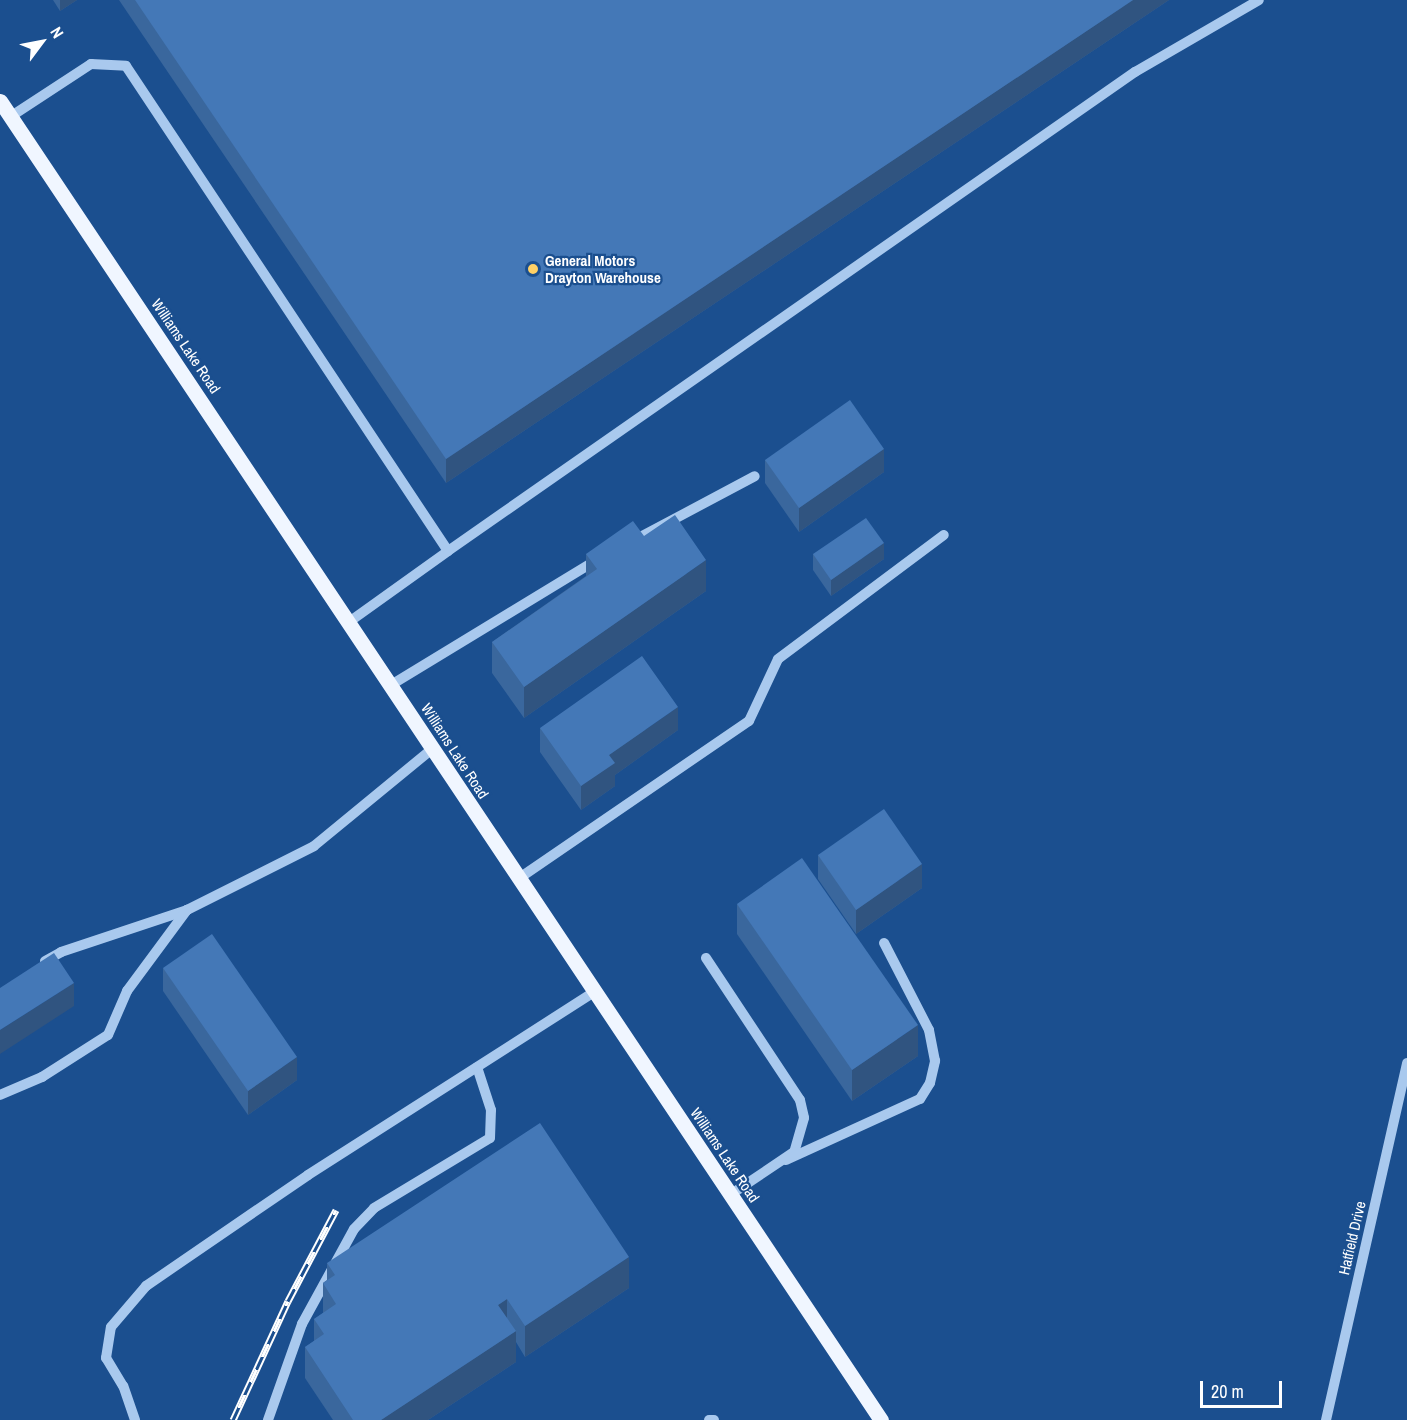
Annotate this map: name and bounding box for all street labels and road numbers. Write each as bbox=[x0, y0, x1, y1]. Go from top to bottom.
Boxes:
street label: Williams Lake Road bbox=[148, 295, 224, 397]
street label: Williams Lake Road bbox=[417, 700, 493, 802]
street label: Williams Lake Road bbox=[687, 1104, 763, 1206]
street label: Hatfield Drive bbox=[1335, 1199, 1369, 1277]

